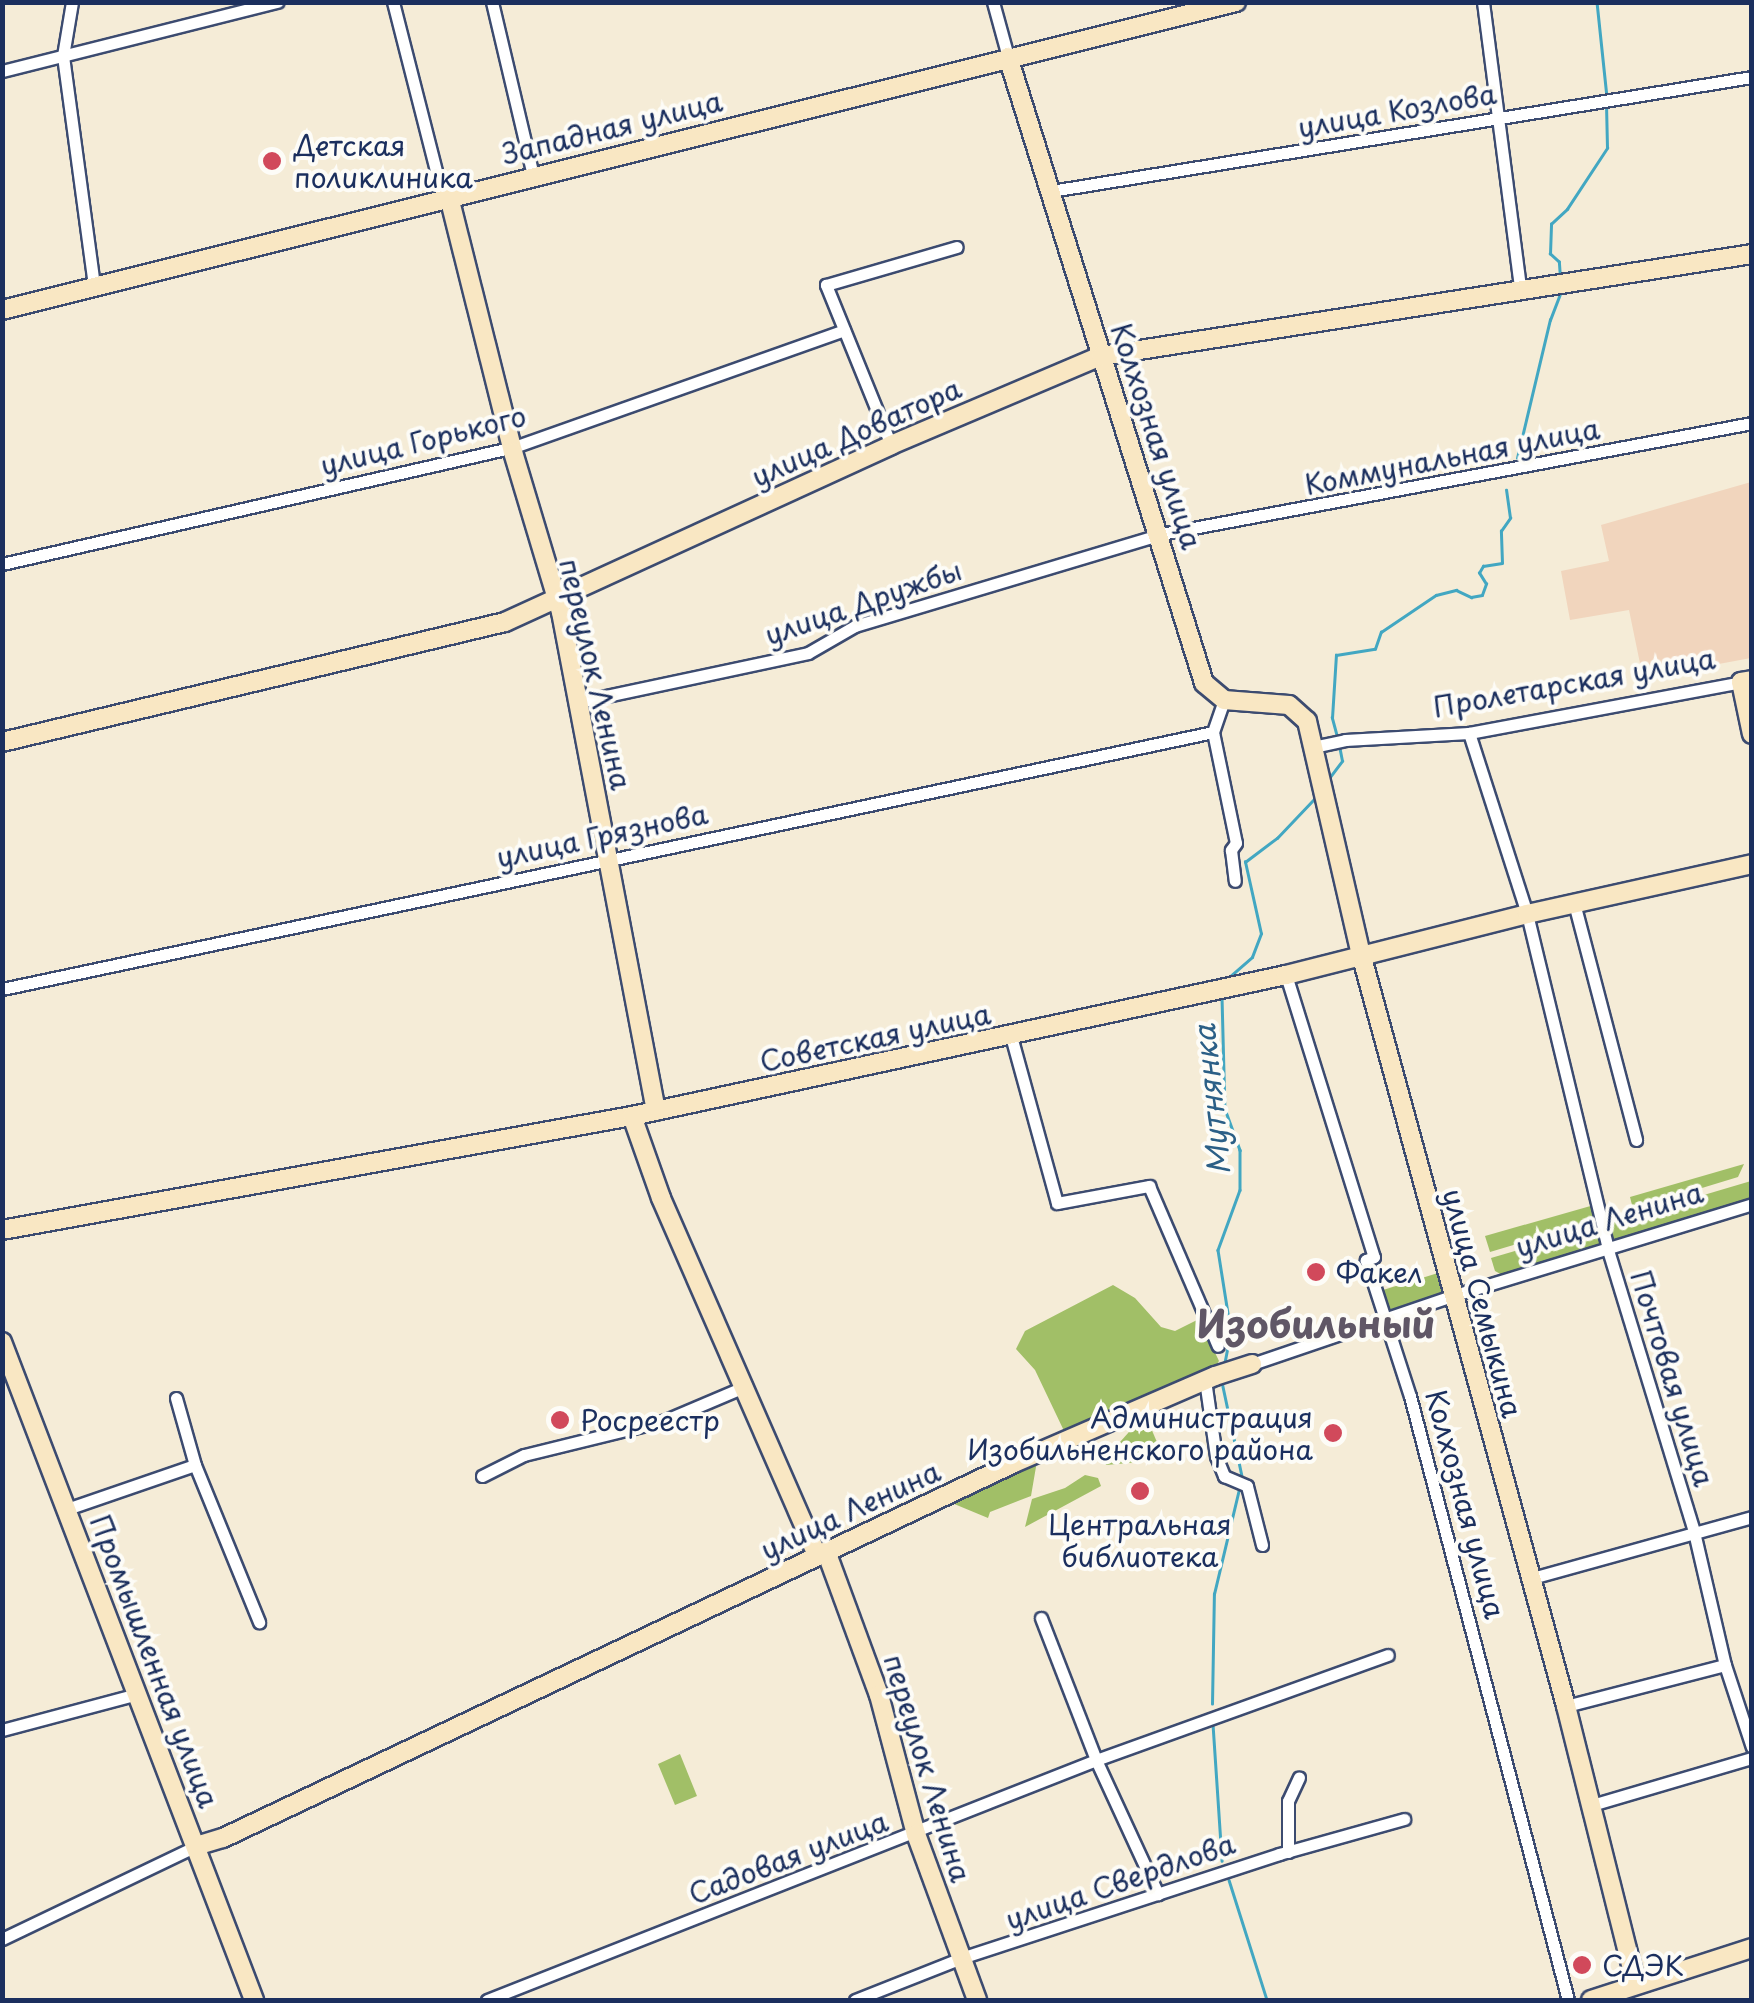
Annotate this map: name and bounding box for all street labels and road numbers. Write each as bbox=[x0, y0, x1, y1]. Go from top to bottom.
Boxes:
street label: улица Козлова bbox=[1294, 76, 1500, 144]
street label: Западная улица bbox=[498, 83, 726, 171]
street label: Колхозная улица bbox=[1104, 318, 1210, 554]
street label: улица Доватора bbox=[745, 370, 967, 494]
street label: улица Горького bbox=[316, 398, 530, 482]
street label: Коммунальная улица bbox=[1301, 411, 1603, 501]
street label: улица Дружбы bbox=[760, 552, 966, 652]
street label: переулок Ленина bbox=[553, 555, 639, 793]
street label: Пролетарская улица bbox=[1430, 640, 1718, 724]
street label: улица Грязнова bbox=[492, 796, 712, 874]
street label: Советская улица bbox=[756, 996, 994, 1078]
street label: улица Ленина bbox=[1510, 1174, 1708, 1264]
street label: улица Семыкина bbox=[1436, 1184, 1530, 1422]
street label: Почтовая улица bbox=[1624, 1266, 1722, 1490]
street label: Колхозная улица bbox=[1419, 1385, 1513, 1623]
street label: улица Ленина bbox=[754, 1453, 946, 1567]
street label: Промышленная улица bbox=[83, 1509, 227, 1813]
street label: переулок Ленина bbox=[877, 1650, 979, 1886]
street label: Садовая улица bbox=[683, 1803, 893, 1911]
street label: улица Свердлова bbox=[1000, 1826, 1240, 1936]

